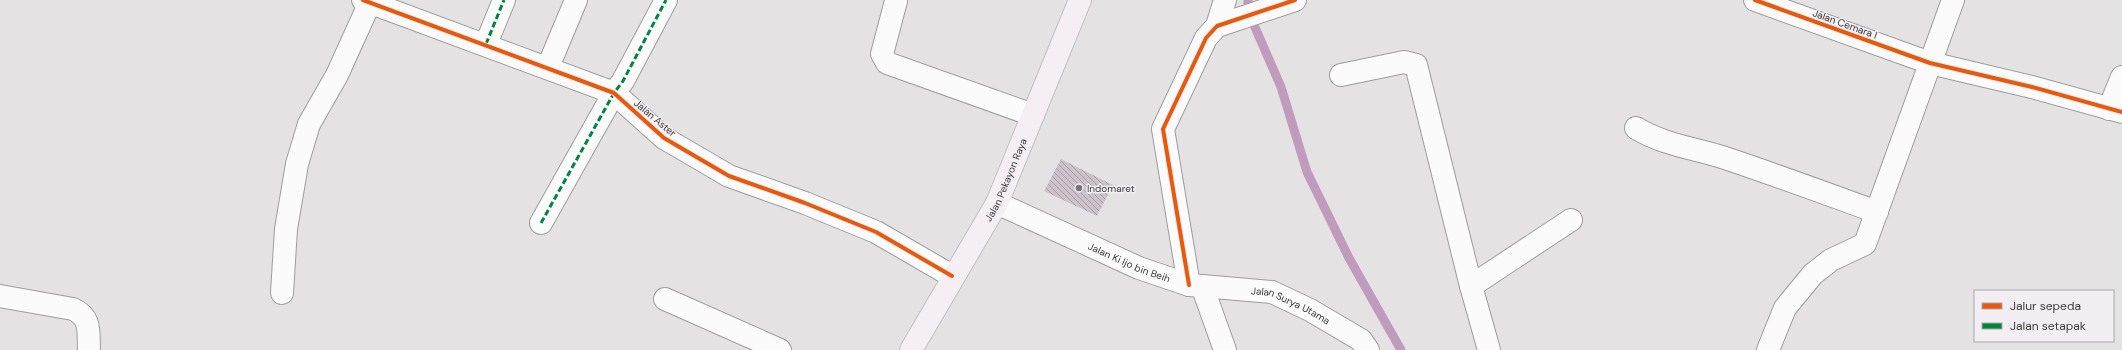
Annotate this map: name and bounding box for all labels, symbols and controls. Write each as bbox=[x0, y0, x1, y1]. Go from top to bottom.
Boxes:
street label: Jalan Cemara I bbox=[1811, 6, 1879, 42]
street label: Jalan Aster bbox=[631, 97, 679, 140]
street label: Jalan Pekayon Raya bbox=[981, 136, 1029, 224]
place label: Indomaret bbox=[1087, 182, 1135, 195]
marker: Indomaret bbox=[1074, 183, 1084, 193]
street label: Jalan Ki Ijo bin Beih bbox=[1086, 239, 1172, 285]
street label: Jalan Surya Utama bbox=[1251, 284, 1333, 327]
legend bbox=[1974, 290, 2114, 342]
text: Jalur sepeda bbox=[2010, 298, 2081, 314]
text: Jalan setapak bbox=[2010, 318, 2086, 334]

